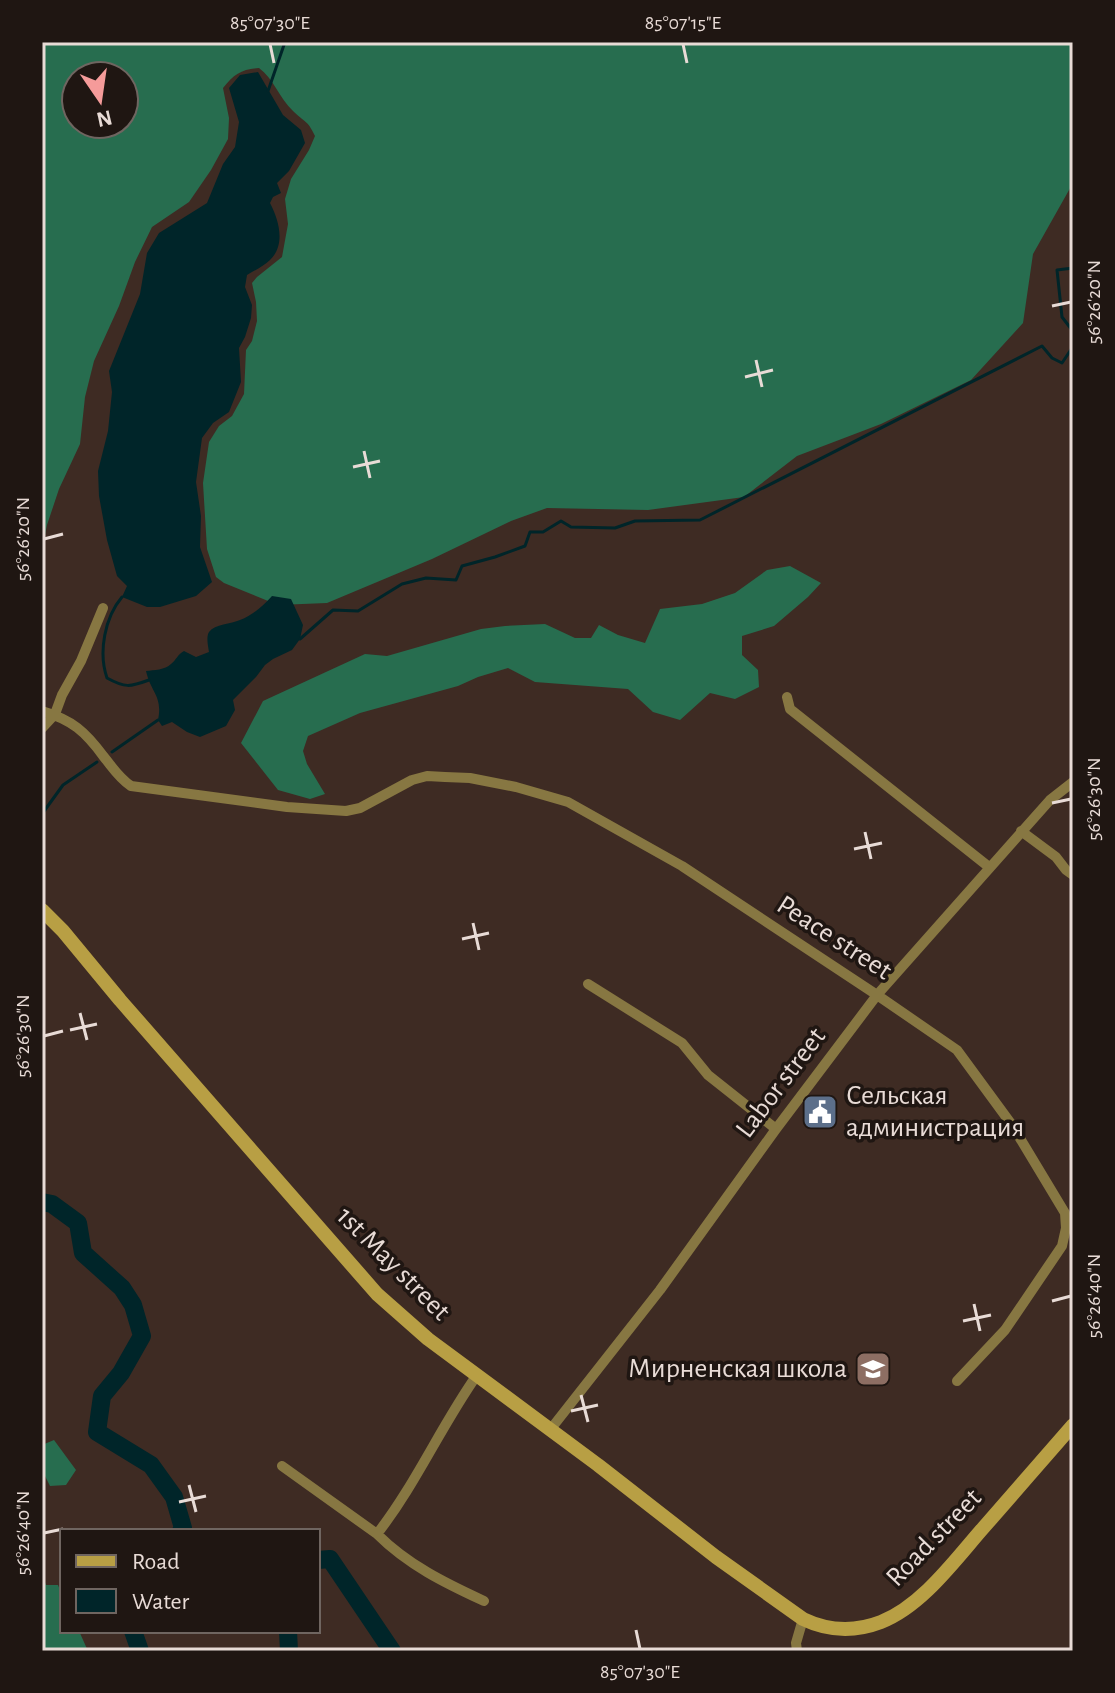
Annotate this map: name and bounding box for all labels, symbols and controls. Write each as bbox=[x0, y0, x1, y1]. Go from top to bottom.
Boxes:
text: 85°07'30"E bbox=[230, 13, 310, 33]
text: 85°07'15"E bbox=[645, 13, 722, 33]
north arrow bbox=[60, 60, 140, 140]
text: N bbox=[94, 106, 114, 131]
text: 56°26'20"N bbox=[1084, 260, 1104, 344]
text: 56°26'20"N bbox=[13, 497, 33, 581]
text: 56°26'30"N bbox=[1084, 757, 1104, 841]
street label: Peace street bbox=[772, 891, 896, 985]
text: 56°26'30"N bbox=[13, 994, 33, 1078]
street label: Labor street bbox=[731, 1023, 831, 1143]
place label: Сельская администрация bbox=[846, 1082, 1024, 1142]
public building icon: Сельская администрация bbox=[801, 1093, 839, 1131]
street label: 1st May street bbox=[331, 1202, 455, 1326]
text: 56°26'40"N bbox=[1084, 1254, 1104, 1338]
school or university icon: Мирненская школа bbox=[854, 1350, 892, 1388]
place label: Мирненская школа bbox=[628, 1355, 847, 1383]
street label: Road street bbox=[881, 1484, 987, 1592]
text: 56°26'40"N bbox=[13, 1491, 33, 1575]
legend bbox=[60, 1529, 320, 1633]
text: Road bbox=[132, 1550, 180, 1574]
text: Water bbox=[132, 1590, 190, 1614]
text: 85°07'30"E bbox=[600, 1662, 680, 1682]

